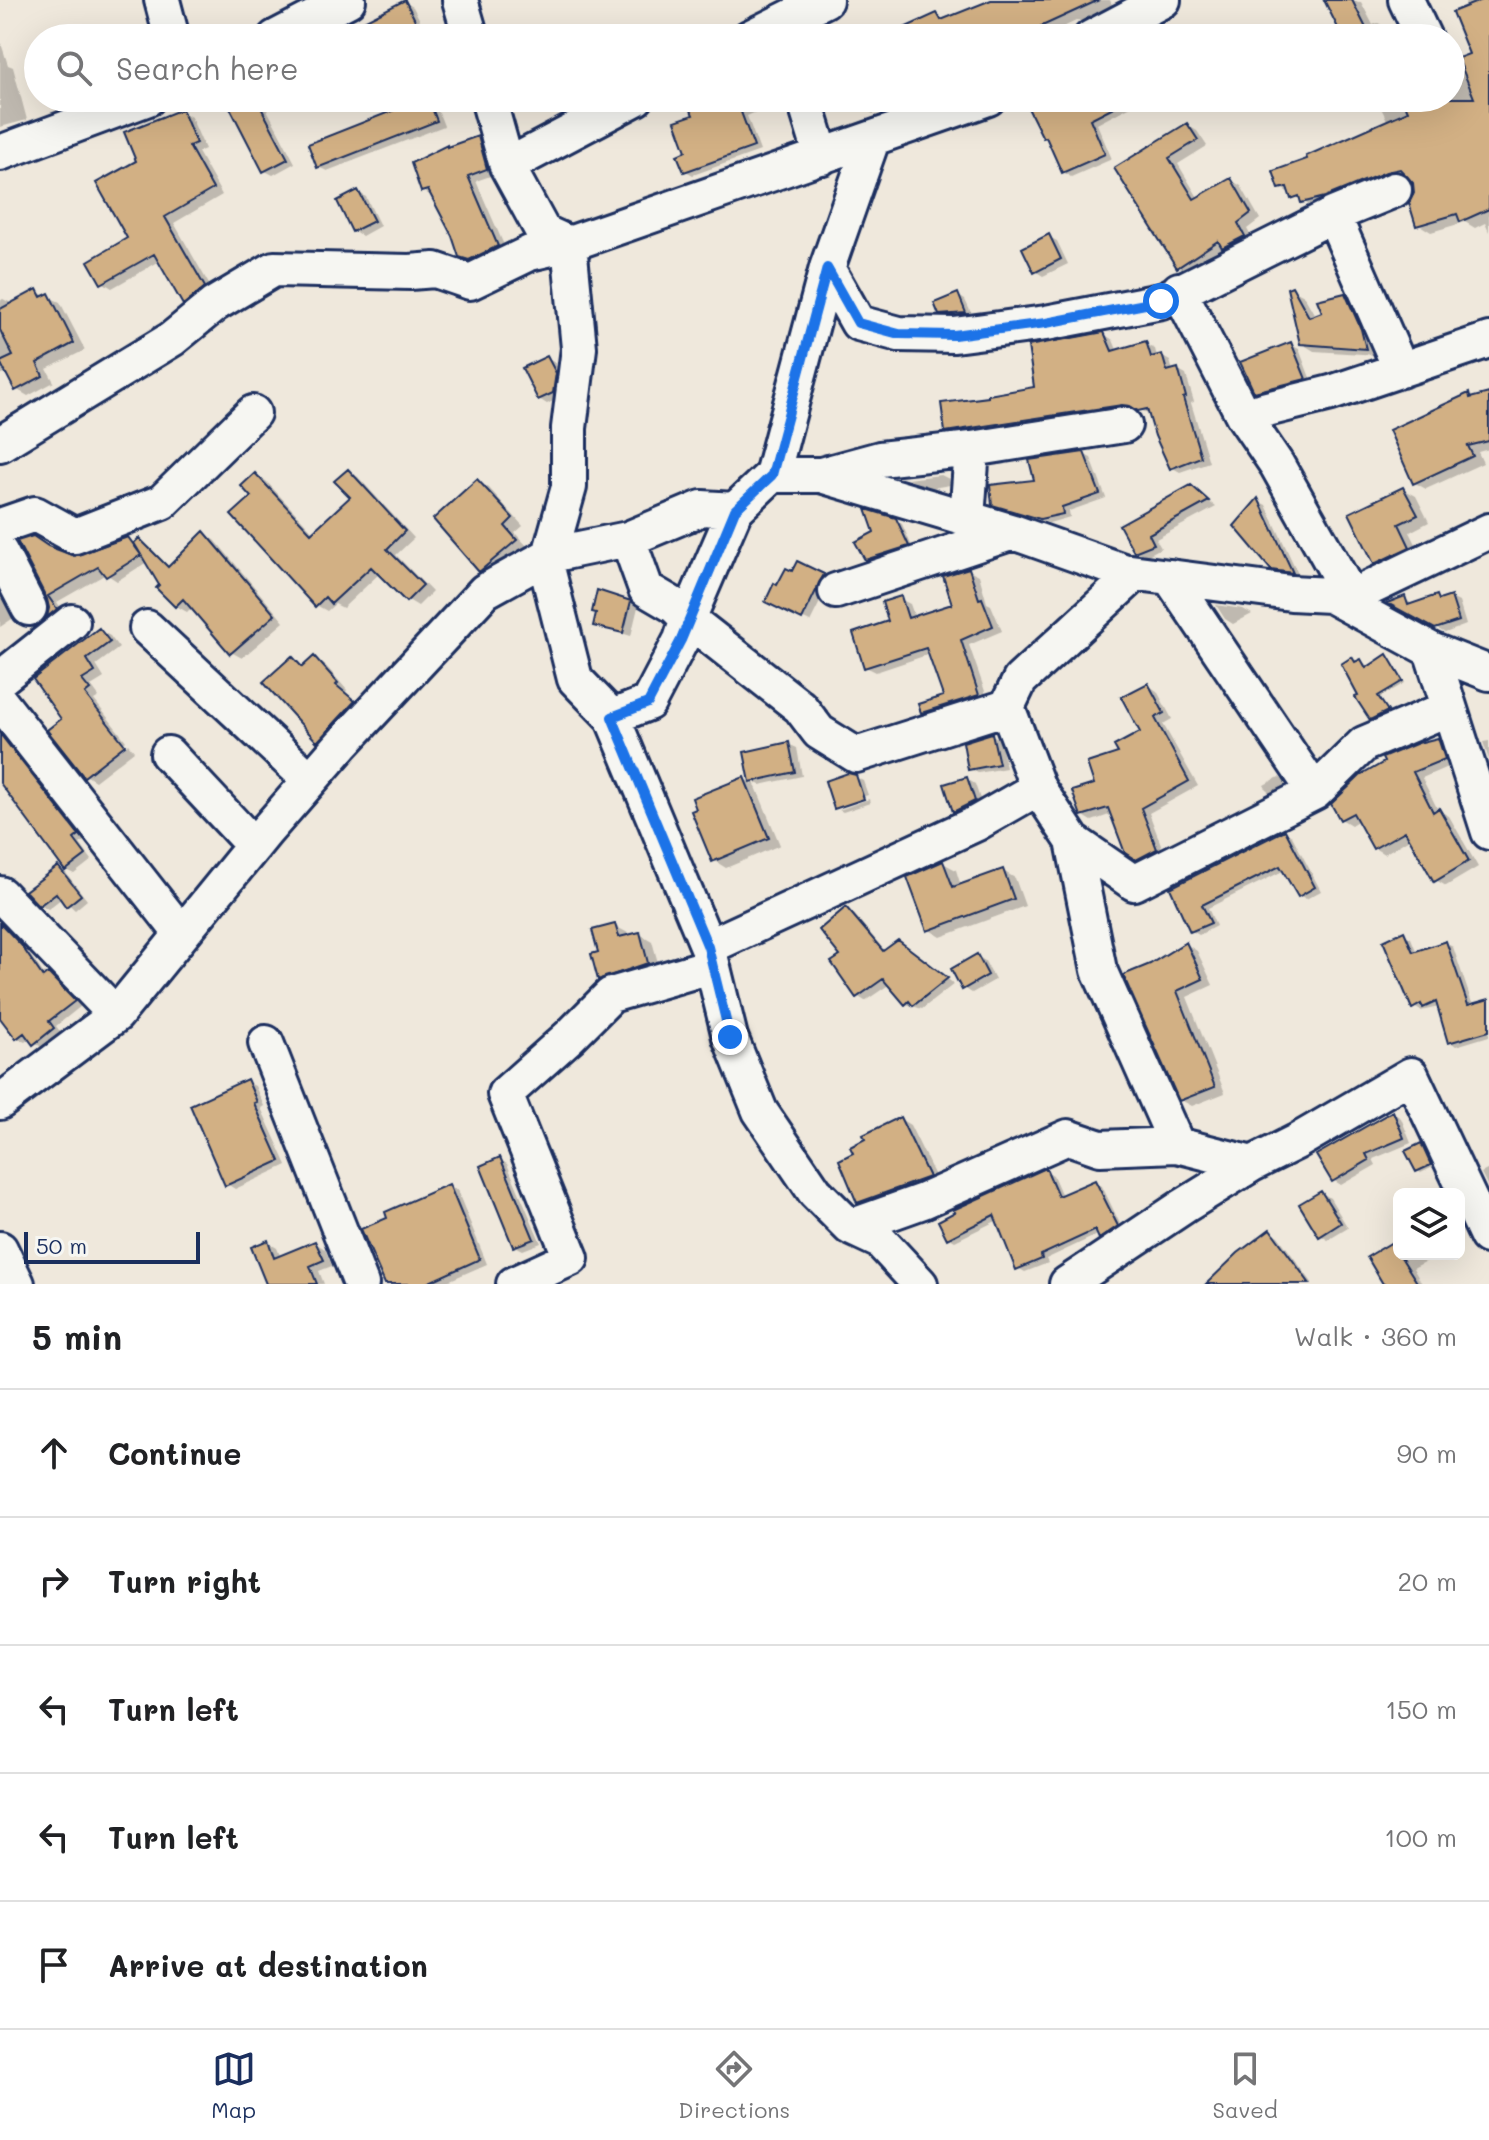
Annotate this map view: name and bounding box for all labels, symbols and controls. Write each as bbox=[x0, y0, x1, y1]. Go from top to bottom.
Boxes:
search box bbox=[24, 24, 1465, 112]
icon: search bbox=[52, 46, 96, 90]
text: Search here bbox=[116, 48, 299, 88]
route start bbox=[1143, 283, 1179, 319]
route end bbox=[712, 1019, 748, 1055]
map controls bbox=[1393, 1188, 1465, 1260]
button: layers bbox=[1393, 1188, 1465, 1260]
scale bar bbox=[24, 1228, 200, 1264]
text: 50 m bbox=[36, 1231, 87, 1260]
text: 5 min bbox=[32, 1314, 122, 1359]
text: Walk · 360 m bbox=[1294, 1319, 1457, 1353]
icon: ahead bbox=[32, 1431, 76, 1475]
text: Continue bbox=[108, 1433, 241, 1473]
text: 90 m bbox=[1397, 1436, 1457, 1470]
icon: right bbox=[32, 1559, 76, 1603]
text: Turn right bbox=[108, 1561, 261, 1601]
text: 20 m bbox=[1397, 1564, 1457, 1598]
icon: left bbox=[32, 1687, 76, 1731]
text: Turn left bbox=[108, 1689, 239, 1729]
text: 150 m bbox=[1385, 1692, 1457, 1726]
icon: left bbox=[32, 1815, 76, 1859]
text: Turn left bbox=[108, 1817, 239, 1857]
text: 100 m bbox=[1384, 1820, 1457, 1854]
icon: arrive bbox=[32, 1943, 76, 1987]
text: Arrive at destination bbox=[108, 1945, 428, 1985]
tab: Map bbox=[211, 2047, 256, 2124]
tab: Directions bbox=[678, 2047, 790, 2124]
tab: Saved bbox=[1213, 2047, 1278, 2124]

